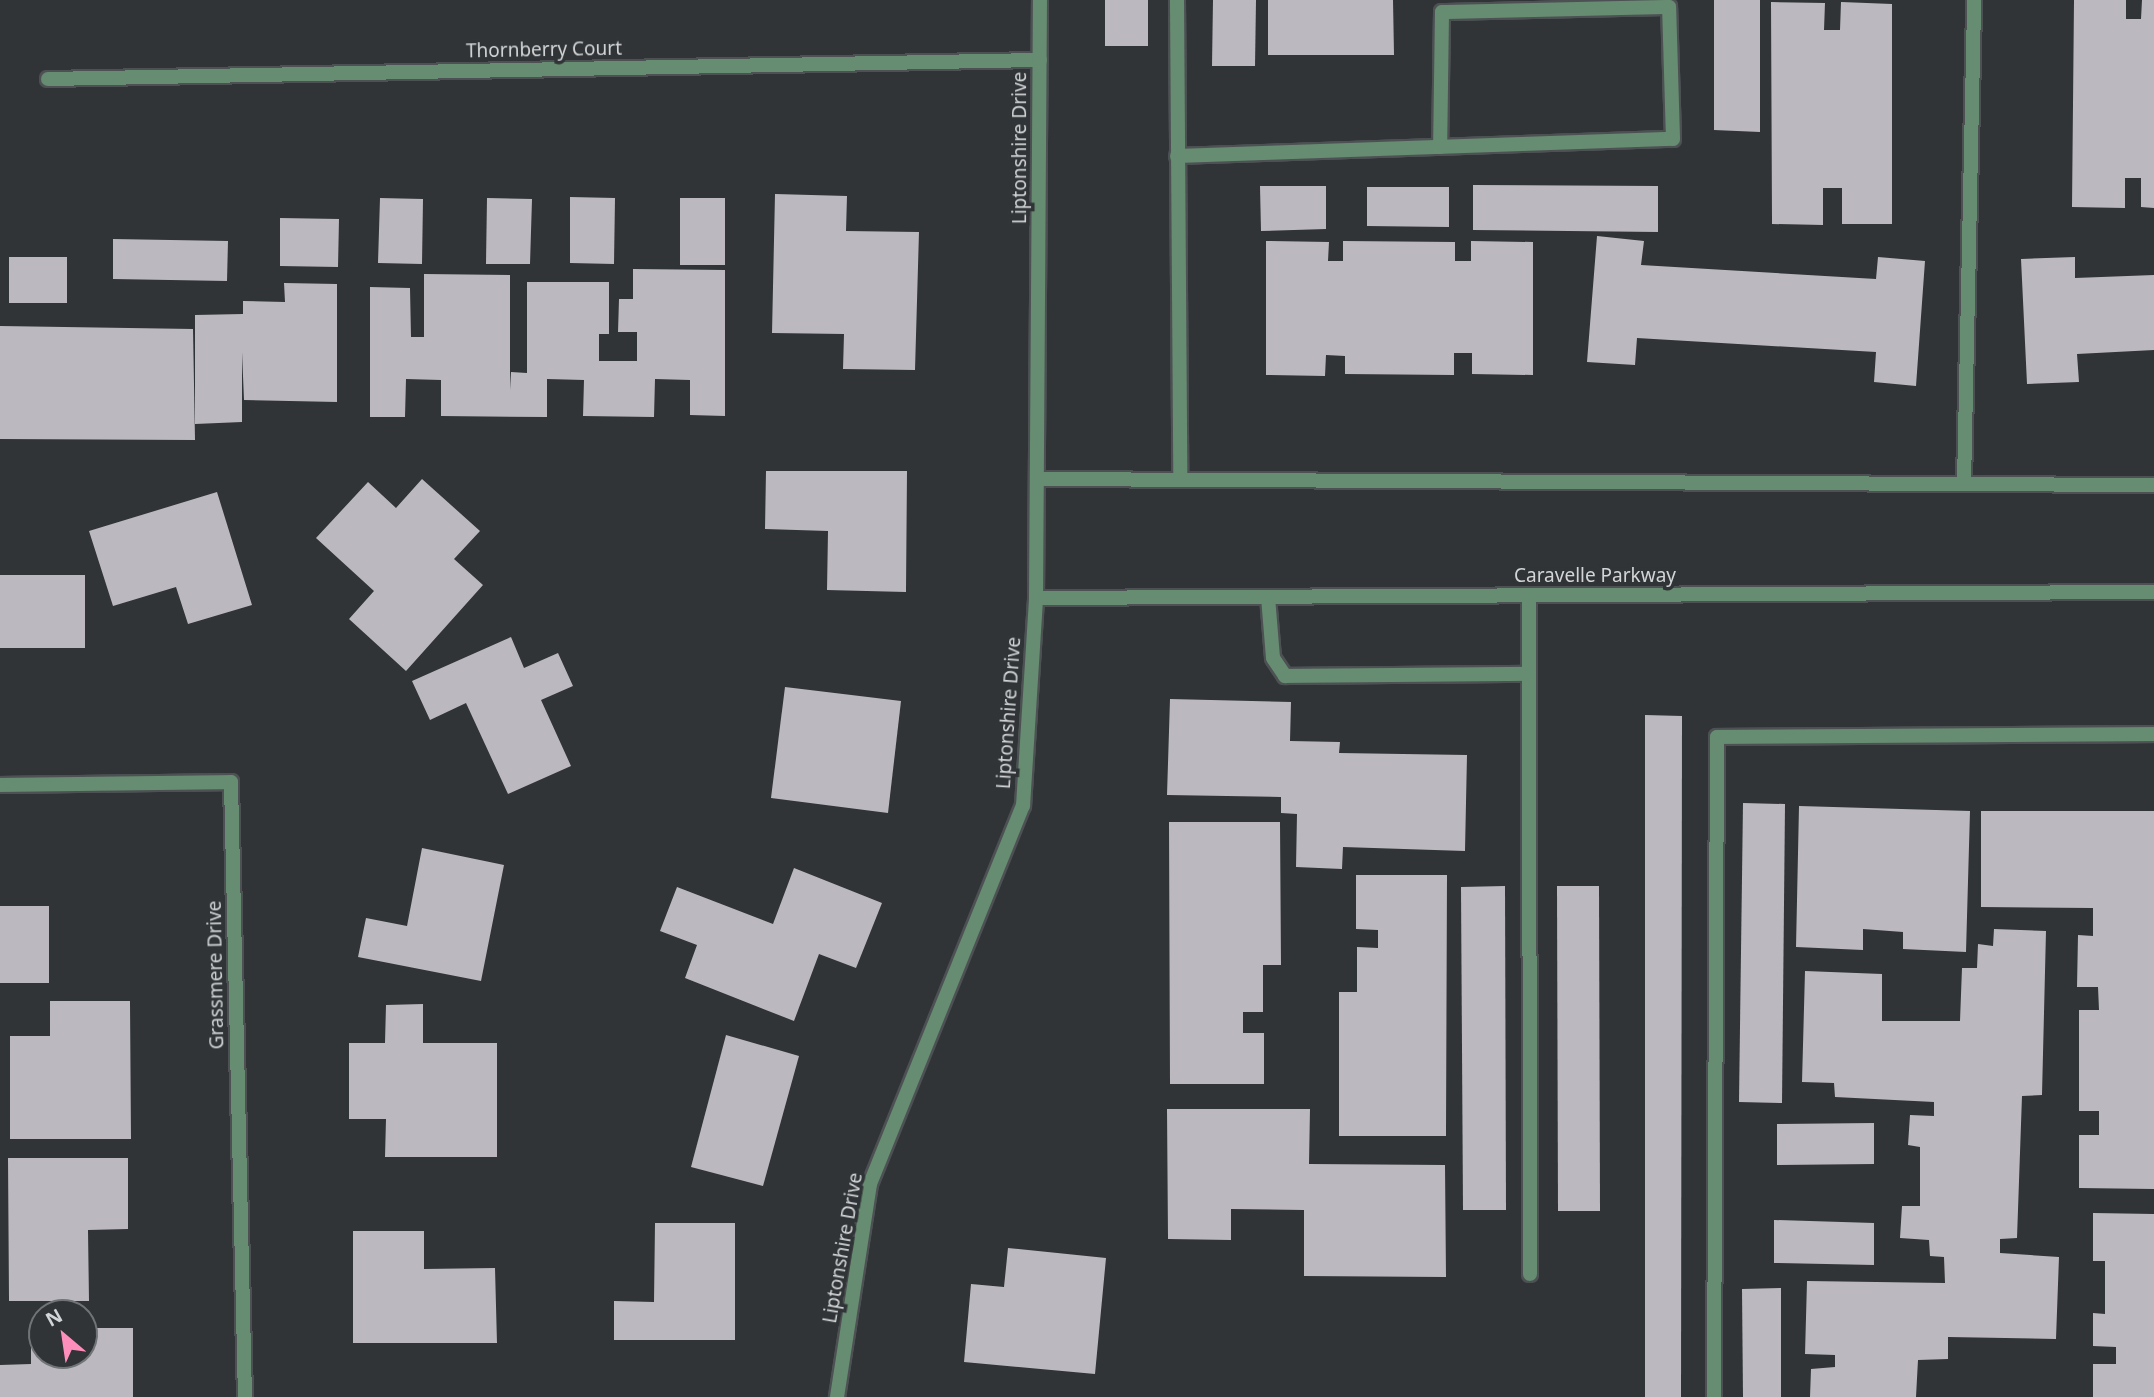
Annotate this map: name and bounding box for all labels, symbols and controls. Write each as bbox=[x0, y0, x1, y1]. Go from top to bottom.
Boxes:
street label: Thornberry Court bbox=[466, 37, 622, 63]
street label: Liptonshire Drive bbox=[1009, 72, 1031, 224]
street label: Caravelle Parkway bbox=[1514, 565, 1676, 587]
street label: Liptonshire Drive bbox=[992, 636, 1026, 790]
street label: Grassmere Drive bbox=[203, 900, 229, 1050]
street label: Liptonshire Drive bbox=[819, 1171, 867, 1325]
north arrow bbox=[28, 1299, 98, 1369]
text: N bbox=[41, 1302, 67, 1333]

